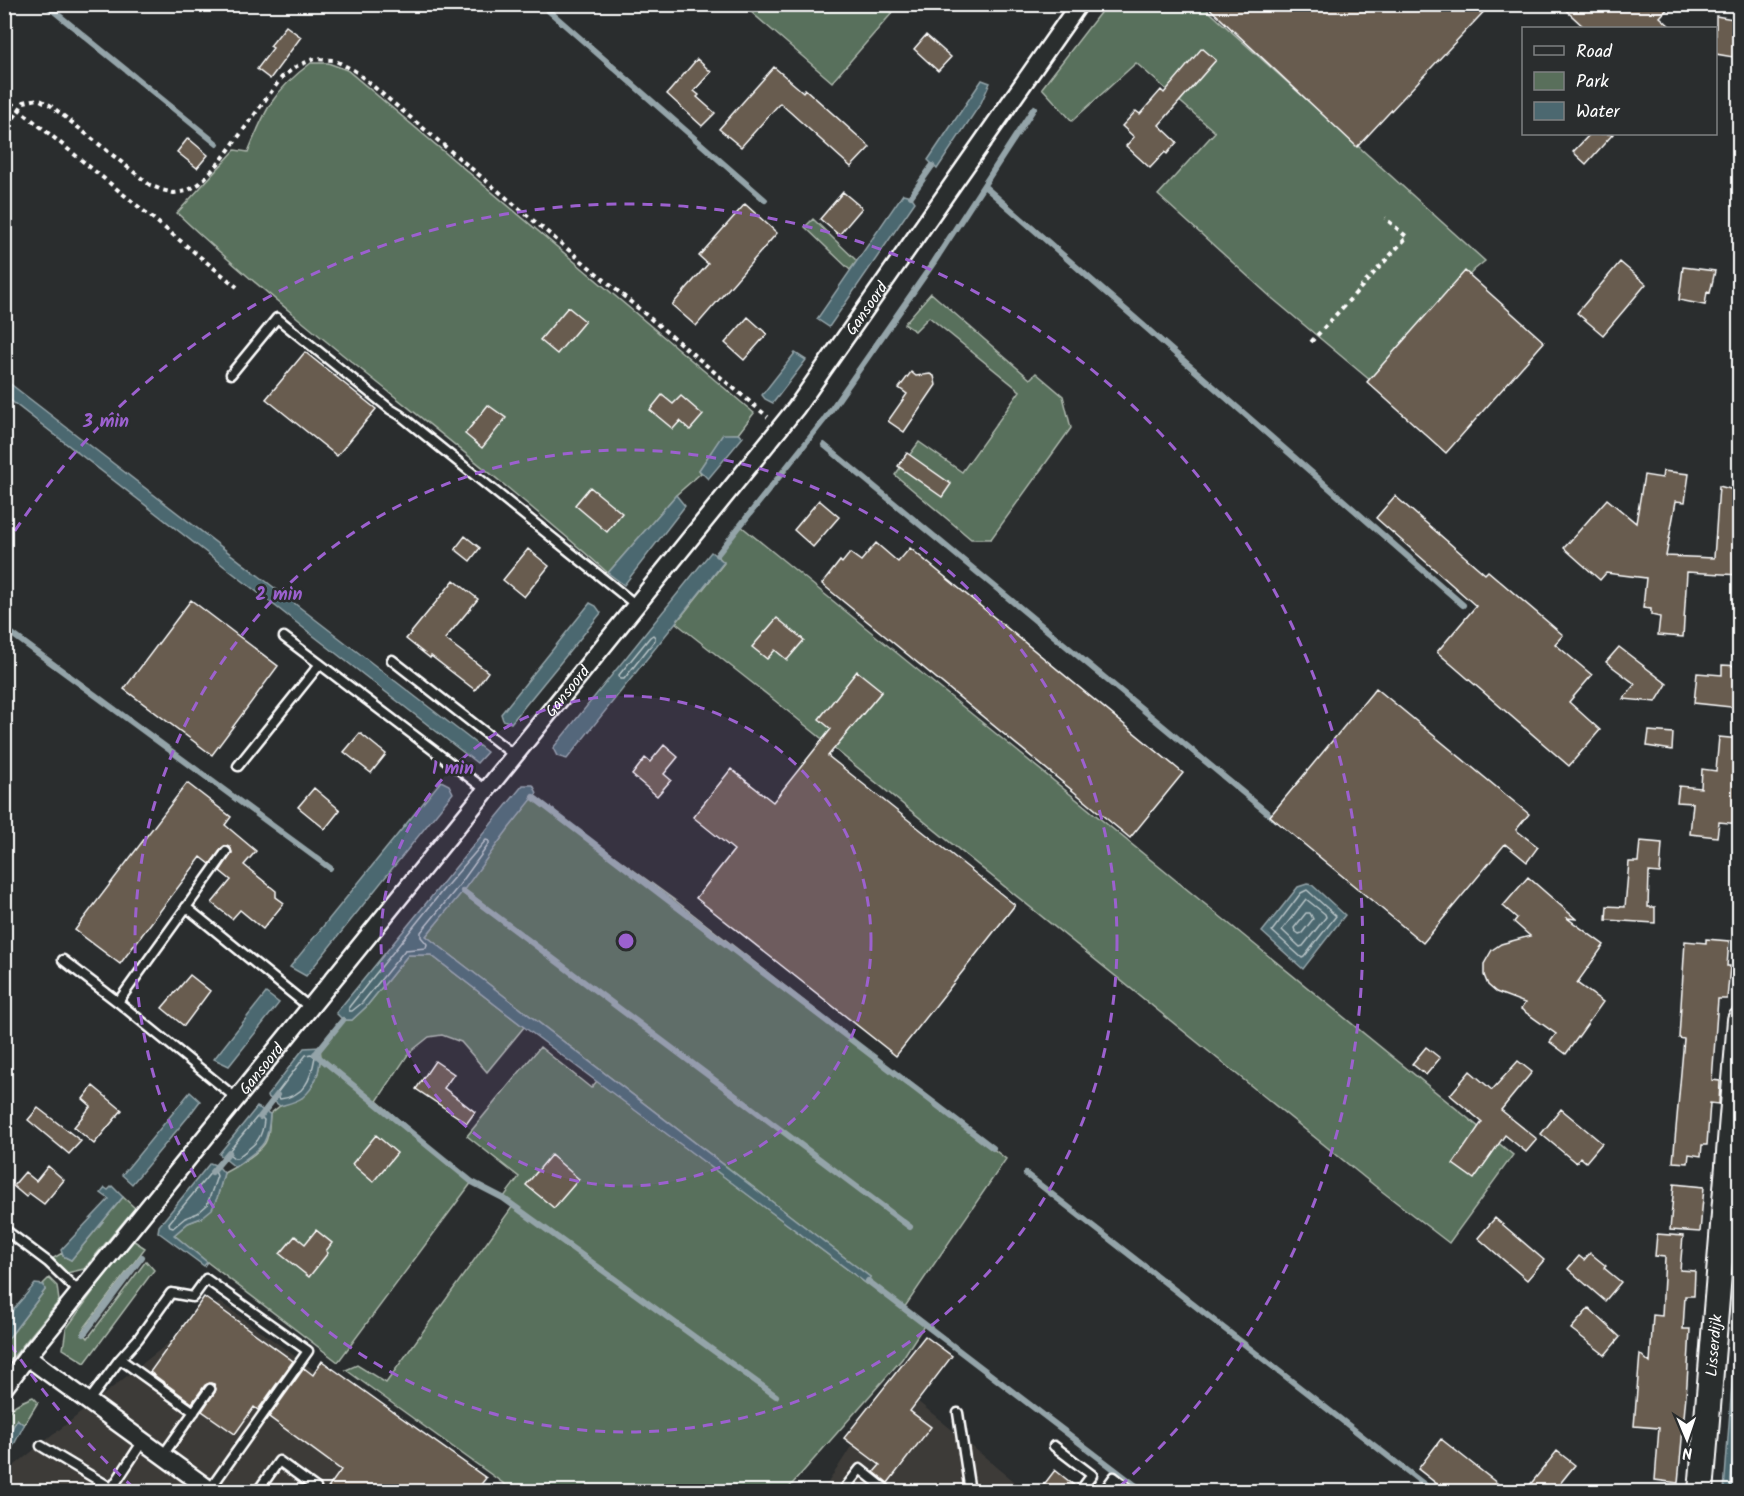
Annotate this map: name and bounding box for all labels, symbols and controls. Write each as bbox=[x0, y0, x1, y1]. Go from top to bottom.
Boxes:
legend bbox=[1522, 27, 1717, 135]
text: Road bbox=[1576, 38, 1613, 67]
text: Park bbox=[1576, 68, 1609, 97]
text: Water bbox=[1576, 98, 1621, 127]
street label: Gansoord bbox=[840, 276, 895, 341]
text: 3 min bbox=[82, 408, 129, 437]
text: 2 min bbox=[256, 581, 302, 610]
street label: Gansoord bbox=[539, 660, 597, 723]
text: 1 min bbox=[432, 755, 474, 784]
centre of rings bbox=[616, 931, 636, 951]
street label: Gansoord bbox=[233, 1037, 291, 1101]
street label: Lisserdijk bbox=[1700, 1313, 1730, 1378]
north arrow bbox=[1657, 1409, 1717, 1469]
text: N bbox=[1682, 1440, 1693, 1465]

